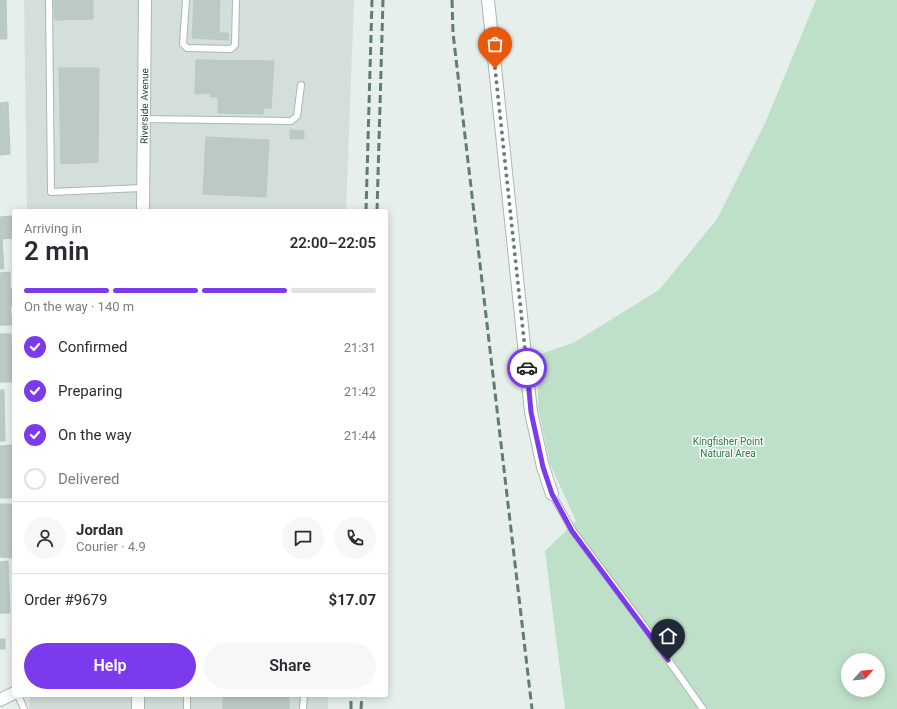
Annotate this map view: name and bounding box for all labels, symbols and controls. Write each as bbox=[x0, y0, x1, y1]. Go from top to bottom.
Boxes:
pin bbox=[478, 27, 512, 68]
icon: bag bbox=[484, 33, 506, 55]
street label: Riverside Avenue bbox=[138, 68, 150, 144]
text: Arriving in bbox=[24, 221, 82, 236]
text: 22:00–22:05 bbox=[290, 234, 376, 252]
text: 2 min bbox=[24, 236, 89, 266]
text: On the way · 140 m bbox=[24, 299, 134, 314]
icon: check bbox=[24, 336, 46, 358]
text: Confirmed bbox=[58, 338, 128, 356]
text: 21:31 bbox=[344, 340, 376, 355]
courier bbox=[507, 348, 547, 388]
icon: car bbox=[516, 357, 538, 379]
icon: check bbox=[24, 380, 46, 402]
text: Preparing bbox=[58, 382, 122, 400]
text: 21:42 bbox=[344, 384, 376, 399]
icon: check bbox=[24, 424, 46, 446]
text: On the way bbox=[58, 426, 132, 444]
text: 21:44 bbox=[344, 428, 376, 443]
park label: Kingfisher Point Natural Area bbox=[693, 436, 763, 459]
text: Delivered bbox=[58, 470, 120, 488]
button: person bbox=[24, 517, 66, 559]
button: chat bbox=[282, 517, 324, 559]
button: phone bbox=[334, 517, 376, 559]
text: Jordan bbox=[76, 521, 123, 539]
text: Courier · 4.9 bbox=[76, 539, 146, 554]
text: Order #9679 bbox=[24, 591, 107, 609]
text: $17.07 bbox=[329, 591, 376, 609]
pin bbox=[651, 619, 685, 660]
icon: home bbox=[657, 625, 679, 647]
button: Help bbox=[24, 643, 196, 689]
button: Share bbox=[204, 643, 376, 689]
north arrow bbox=[841, 653, 885, 697]
map controls bbox=[841, 653, 885, 697]

